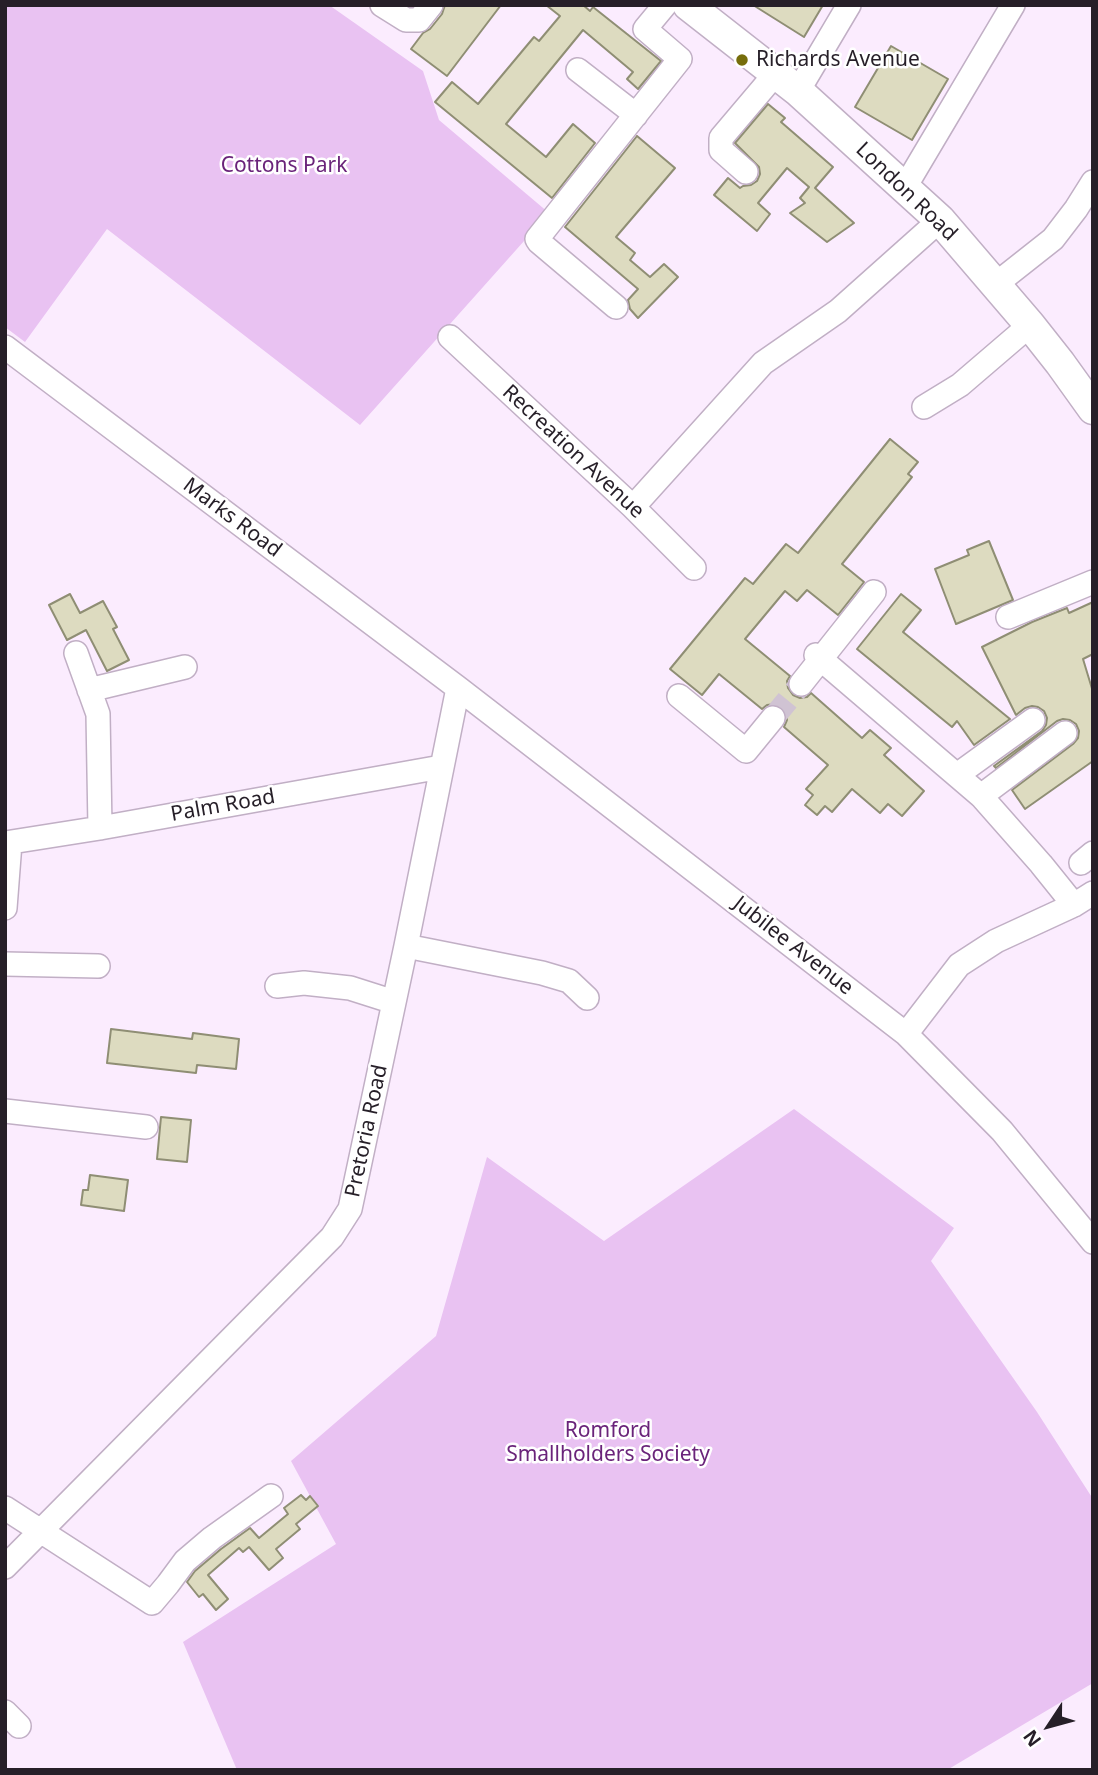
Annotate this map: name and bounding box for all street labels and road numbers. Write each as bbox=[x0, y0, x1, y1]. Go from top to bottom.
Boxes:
street label: London Road bbox=[850, 137, 962, 247]
street label: Recreation Avenue bbox=[497, 380, 649, 524]
street label: Marks Road bbox=[178, 473, 286, 563]
street label: Palm Road bbox=[169, 784, 277, 828]
street label: Jubilee Avenue bbox=[728, 891, 858, 1001]
street label: Pretoria Road bbox=[341, 1062, 393, 1200]

